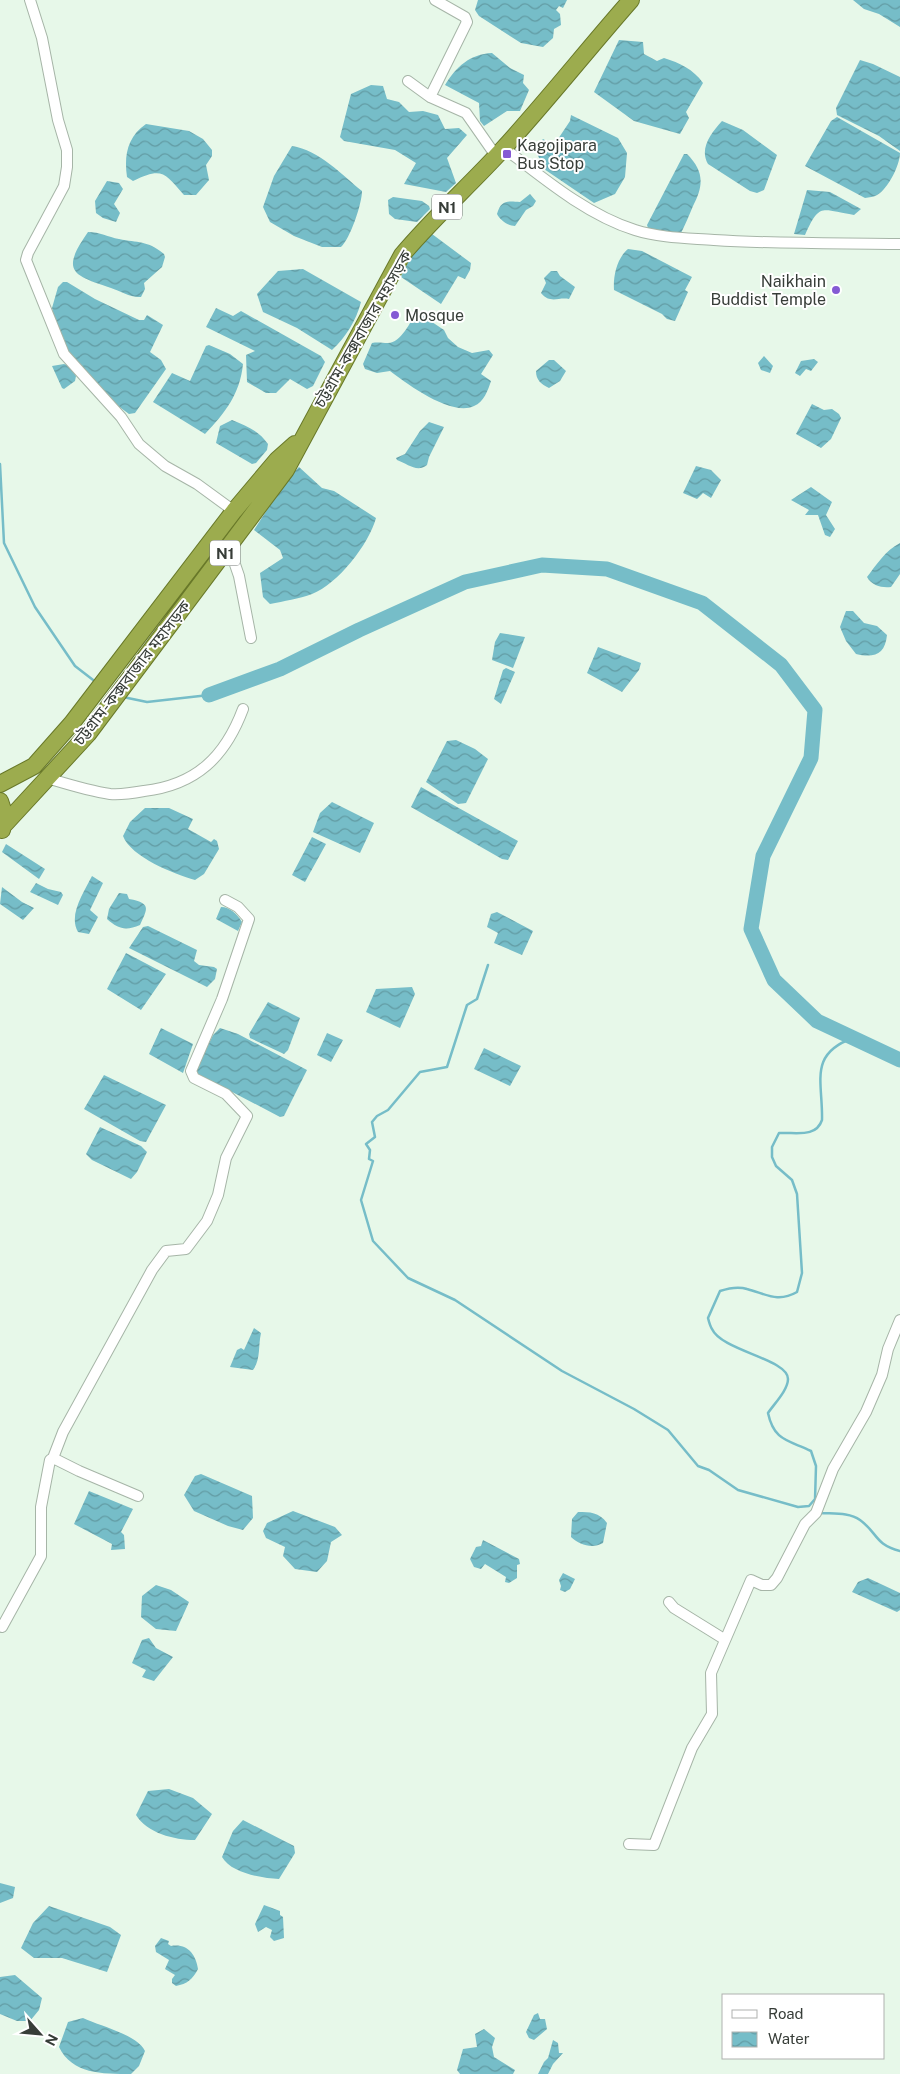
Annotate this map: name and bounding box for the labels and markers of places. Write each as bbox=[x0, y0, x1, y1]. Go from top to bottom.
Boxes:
place label: Kagojipara Bus Stop bbox=[517, 136, 597, 173]
marker: Kagojipara Bus Stop bbox=[501, 148, 513, 160]
place label: Naikhain Buddist Temple bbox=[710, 272, 826, 309]
marker: Naikhain Buddist Temple bbox=[830, 284, 842, 296]
place label: Mosque bbox=[405, 306, 464, 325]
marker: Mosque bbox=[389, 309, 401, 321]

